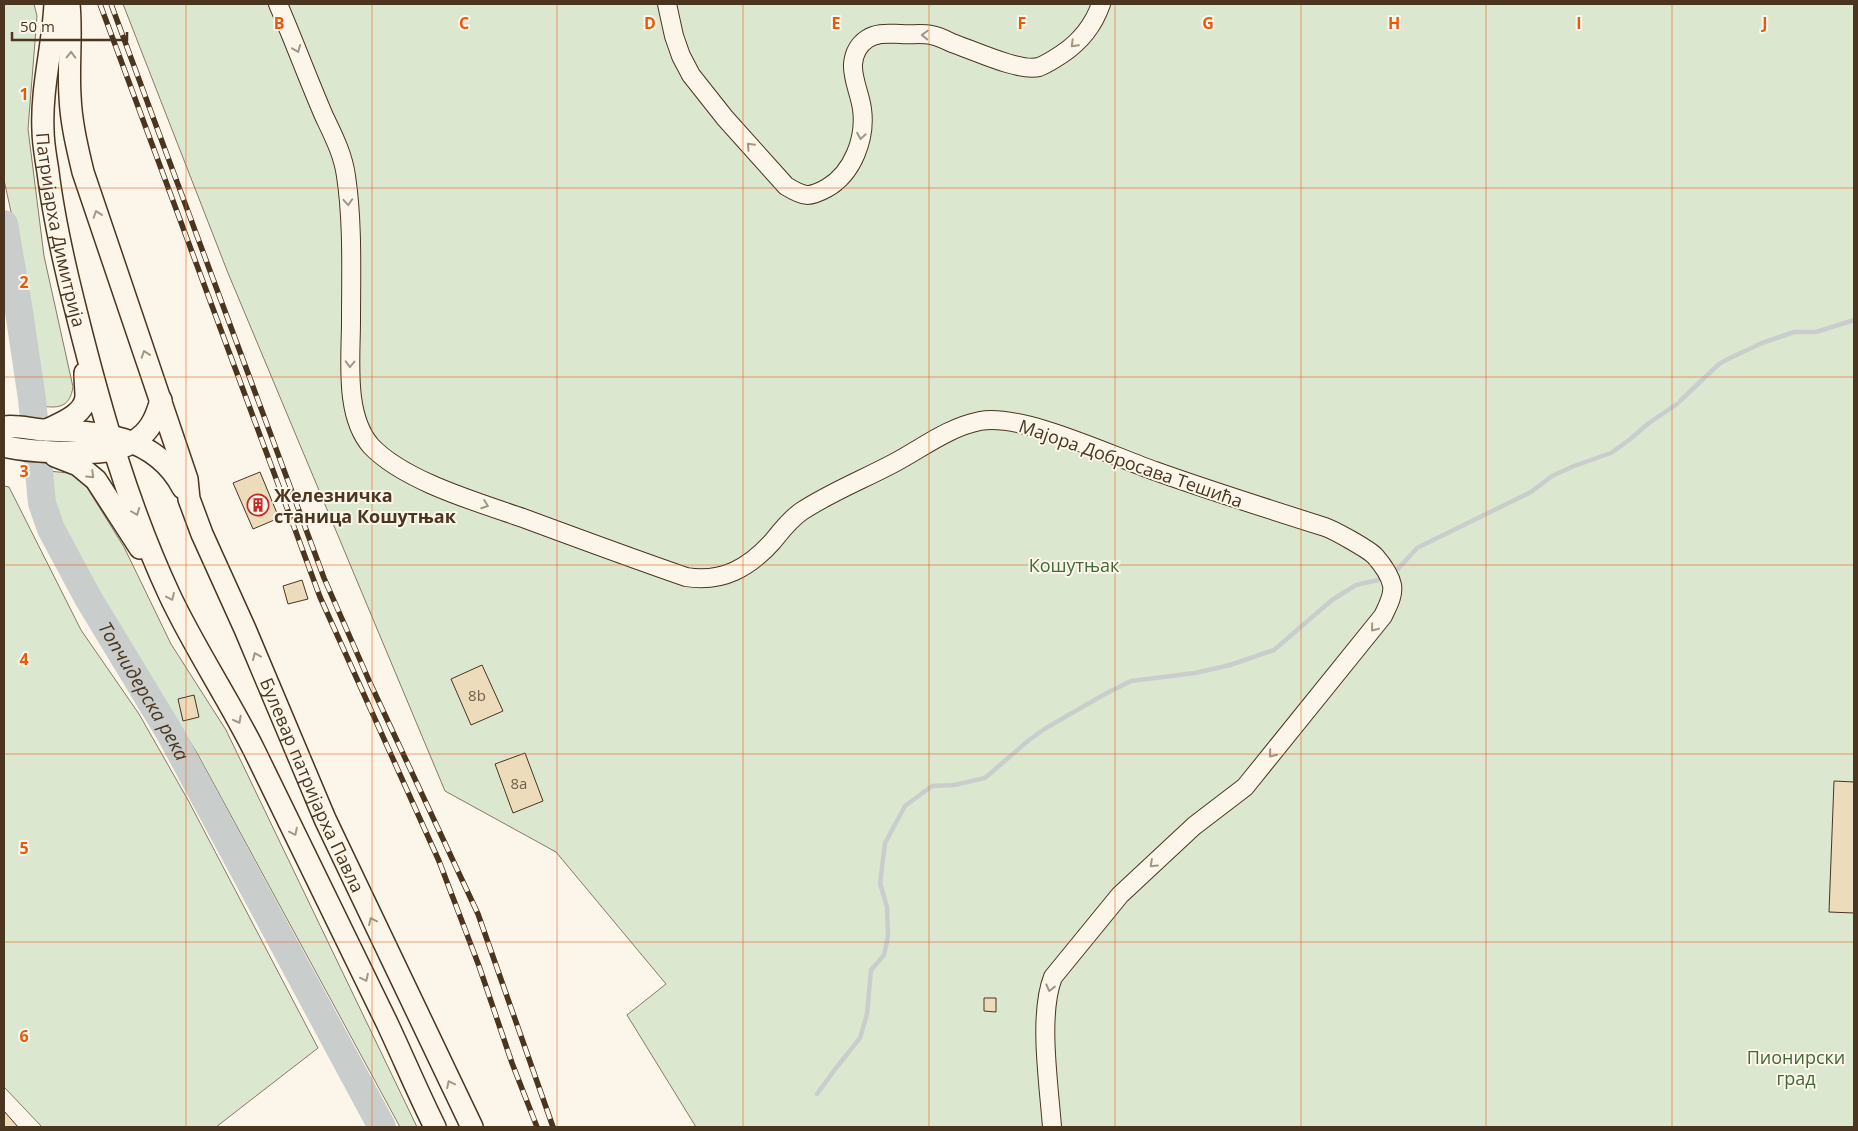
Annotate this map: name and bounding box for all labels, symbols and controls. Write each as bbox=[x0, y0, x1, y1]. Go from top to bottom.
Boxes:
scale bar bbox=[12, 10, 128, 42]
text: B bbox=[274, 12, 284, 34]
text: C bbox=[459, 12, 469, 34]
text: D bbox=[644, 12, 656, 34]
text: E bbox=[832, 12, 841, 34]
text: F bbox=[1018, 12, 1026, 34]
text: G bbox=[1202, 12, 1214, 34]
text: H bbox=[1388, 12, 1400, 34]
text: I bbox=[1576, 12, 1582, 34]
text: J bbox=[1760, 12, 1768, 34]
text: 50 m bbox=[20, 16, 55, 36]
one-way arrow bbox=[920, 30, 928, 40]
one-way arrow bbox=[1071, 38, 1080, 47]
one-way arrow bbox=[290, 44, 301, 53]
one-way arrow bbox=[65, 51, 76, 59]
text: 1 bbox=[19, 83, 29, 105]
street label: Патријарха Димитрија bbox=[31, 131, 92, 329]
one-way arrow bbox=[856, 132, 866, 141]
one-way arrow bbox=[747, 143, 756, 152]
one-way arrow bbox=[343, 198, 354, 206]
one-way arrow bbox=[93, 210, 103, 218]
text: 2 bbox=[19, 271, 29, 293]
one-way arrow bbox=[141, 351, 151, 359]
one-way arrow bbox=[345, 360, 355, 368]
street label: Мајора Добросава Тешића bbox=[1016, 413, 1246, 513]
text: 3 bbox=[19, 460, 29, 482]
one-way arrow bbox=[85, 469, 94, 478]
place label: Железничка станица Кошутњак bbox=[274, 483, 457, 528]
building icon: Железничка станица Кошутњак bbox=[246, 493, 270, 517]
one-way arrow bbox=[480, 499, 488, 509]
one-way arrow bbox=[130, 508, 140, 516]
park label: Кошутњак bbox=[1029, 553, 1120, 577]
one-way arrow bbox=[165, 592, 175, 601]
water label: Топчидерска река bbox=[92, 617, 195, 765]
one-way arrow bbox=[1371, 622, 1379, 631]
text: 4 bbox=[19, 648, 29, 670]
one-way arrow bbox=[252, 652, 263, 661]
street label: Булевар патријарха Павла bbox=[255, 674, 370, 896]
house number: 8b bbox=[468, 685, 486, 705]
one-way arrow bbox=[232, 714, 242, 723]
one-way arrow bbox=[1268, 749, 1277, 758]
house number: 8a bbox=[511, 773, 527, 793]
one-way arrow bbox=[287, 826, 297, 835]
text: 5 bbox=[19, 837, 29, 859]
one-way arrow bbox=[1150, 858, 1159, 867]
one-way arrow bbox=[368, 917, 379, 926]
one-way arrow bbox=[359, 972, 369, 981]
one-way arrow bbox=[1045, 983, 1056, 992]
text: 6 bbox=[19, 1025, 29, 1047]
park label: Пионирски град bbox=[1747, 1045, 1845, 1090]
one-way arrow bbox=[446, 1080, 456, 1089]

